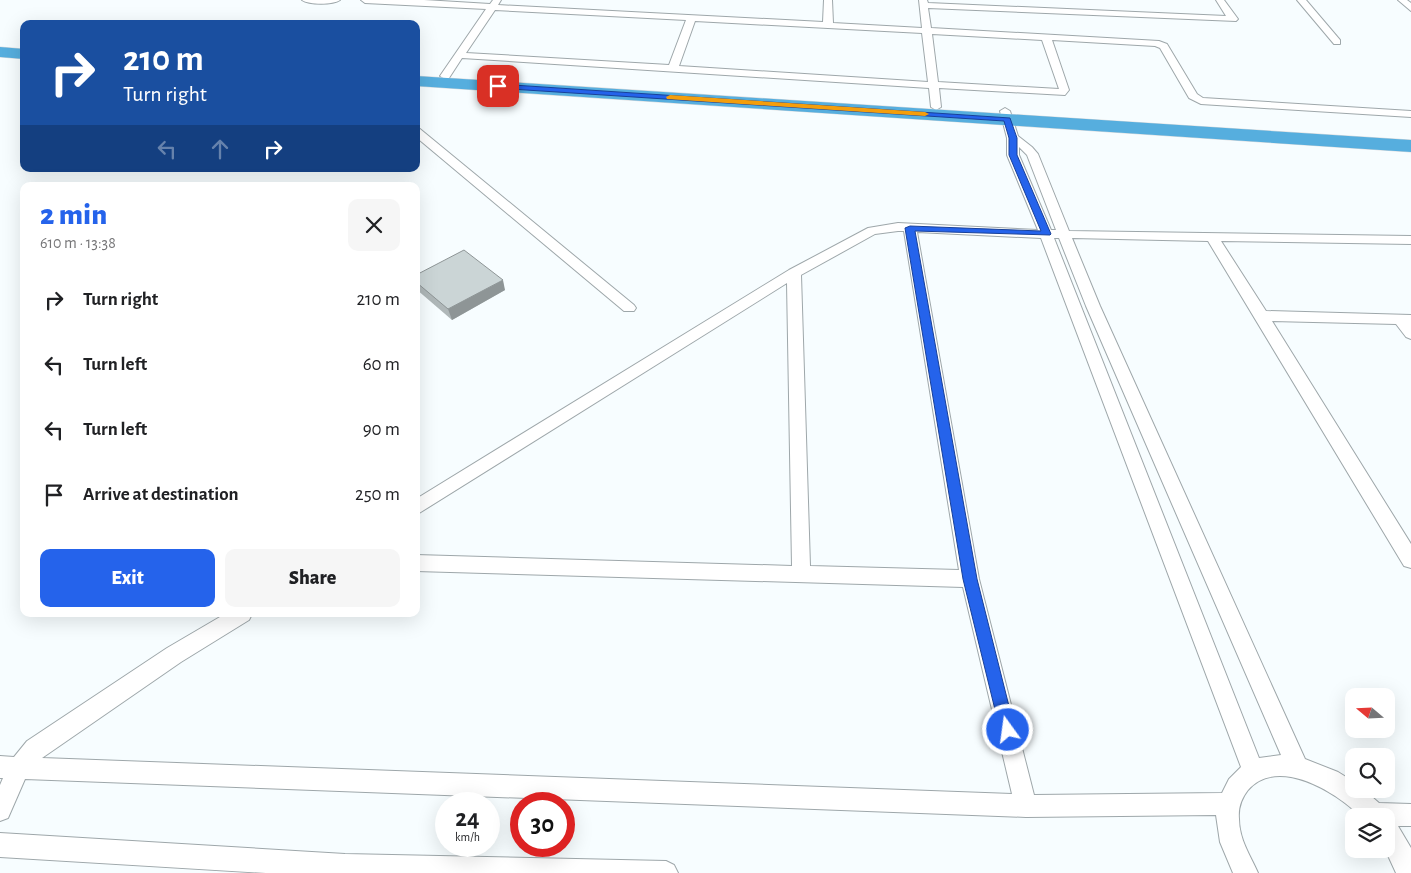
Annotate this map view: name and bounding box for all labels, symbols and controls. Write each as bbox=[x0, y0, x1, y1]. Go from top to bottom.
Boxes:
icon: right bbox=[40, 40, 105, 105]
text: 210 m bbox=[123, 42, 204, 77]
pin bbox=[477, 65, 519, 107]
icon: arrive bbox=[484, 72, 512, 100]
text: Turn right bbox=[123, 83, 207, 105]
icon: left bbox=[153, 135, 181, 163]
icon: ahead bbox=[206, 135, 234, 163]
icon: right bbox=[259, 135, 287, 163]
button: close bbox=[348, 199, 400, 251]
text: 2 min bbox=[40, 200, 107, 230]
text: 610 m · 13:38 bbox=[40, 235, 116, 251]
icon: right bbox=[40, 286, 68, 314]
text: Turn right bbox=[83, 290, 158, 309]
text: 210 m bbox=[356, 290, 400, 309]
icon: left bbox=[40, 351, 68, 379]
text: Turn left bbox=[83, 355, 147, 374]
text: 60 m bbox=[363, 355, 400, 374]
icon: left bbox=[40, 416, 68, 444]
text: Turn left bbox=[83, 420, 147, 439]
text: 90 m bbox=[363, 420, 400, 439]
icon: arrive bbox=[40, 481, 68, 509]
text: Arrive at destination bbox=[83, 485, 239, 504]
text: 250 m bbox=[355, 485, 400, 504]
button: Exit bbox=[40, 549, 215, 607]
button: Share bbox=[225, 549, 400, 607]
north arrow bbox=[1345, 688, 1395, 738]
map controls bbox=[1345, 688, 1395, 858]
position arrow bbox=[981, 703, 1033, 755]
button: search bbox=[1345, 748, 1395, 798]
speed limit sign: 30 bbox=[510, 792, 575, 857]
text: 24 bbox=[455, 806, 480, 831]
button: layers bbox=[1345, 808, 1395, 858]
text: km/h bbox=[455, 831, 480, 843]

